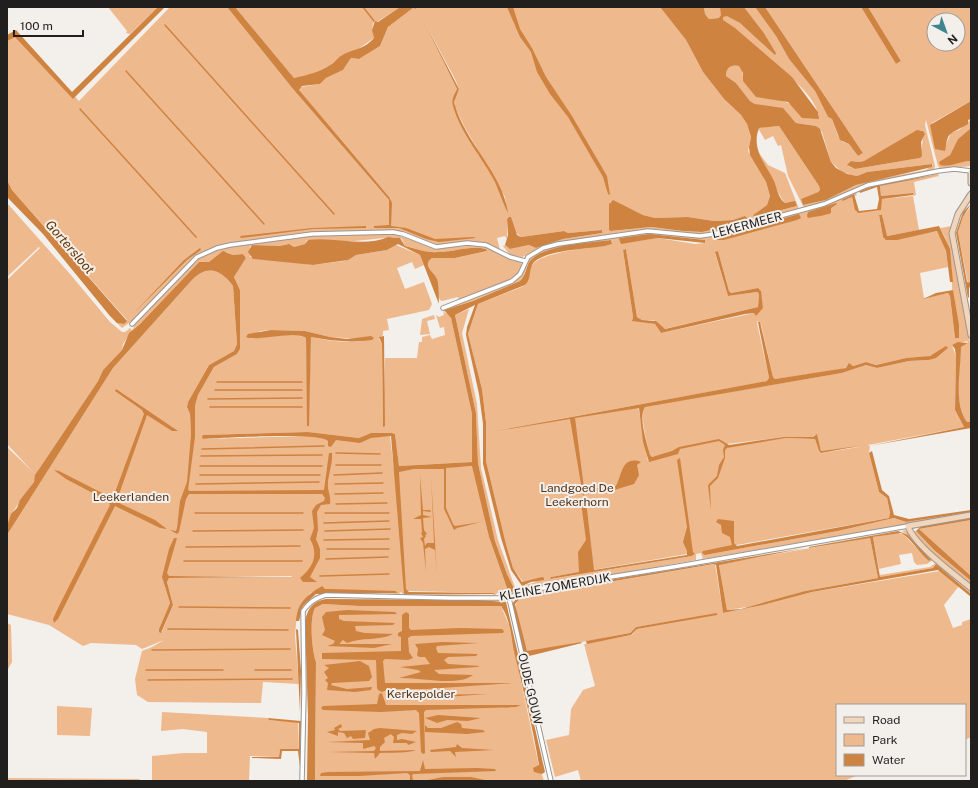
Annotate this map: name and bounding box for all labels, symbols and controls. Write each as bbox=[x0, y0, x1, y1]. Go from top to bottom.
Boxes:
scale bar bbox=[14, 12, 83, 38]
north arrow bbox=[926, 12, 966, 52]
text: 100 m bbox=[20, 19, 53, 33]
text: N bbox=[945, 32, 960, 47]
street label: LEKERMEER bbox=[710, 209, 784, 241]
water label: Gortersloot bbox=[43, 217, 97, 277]
park label: Landgoed De Leekerhorn bbox=[540, 481, 614, 509]
park label: Leekerlanden bbox=[93, 490, 169, 504]
street label: KLEINE ZOMERDIJK bbox=[498, 570, 612, 604]
street label: OUDE GOUW bbox=[515, 652, 545, 727]
park label: Kerkepolder bbox=[387, 687, 456, 701]
legend bbox=[836, 704, 966, 776]
text: Road bbox=[872, 713, 900, 727]
text: Park bbox=[872, 733, 898, 747]
text: Water bbox=[872, 753, 906, 767]

